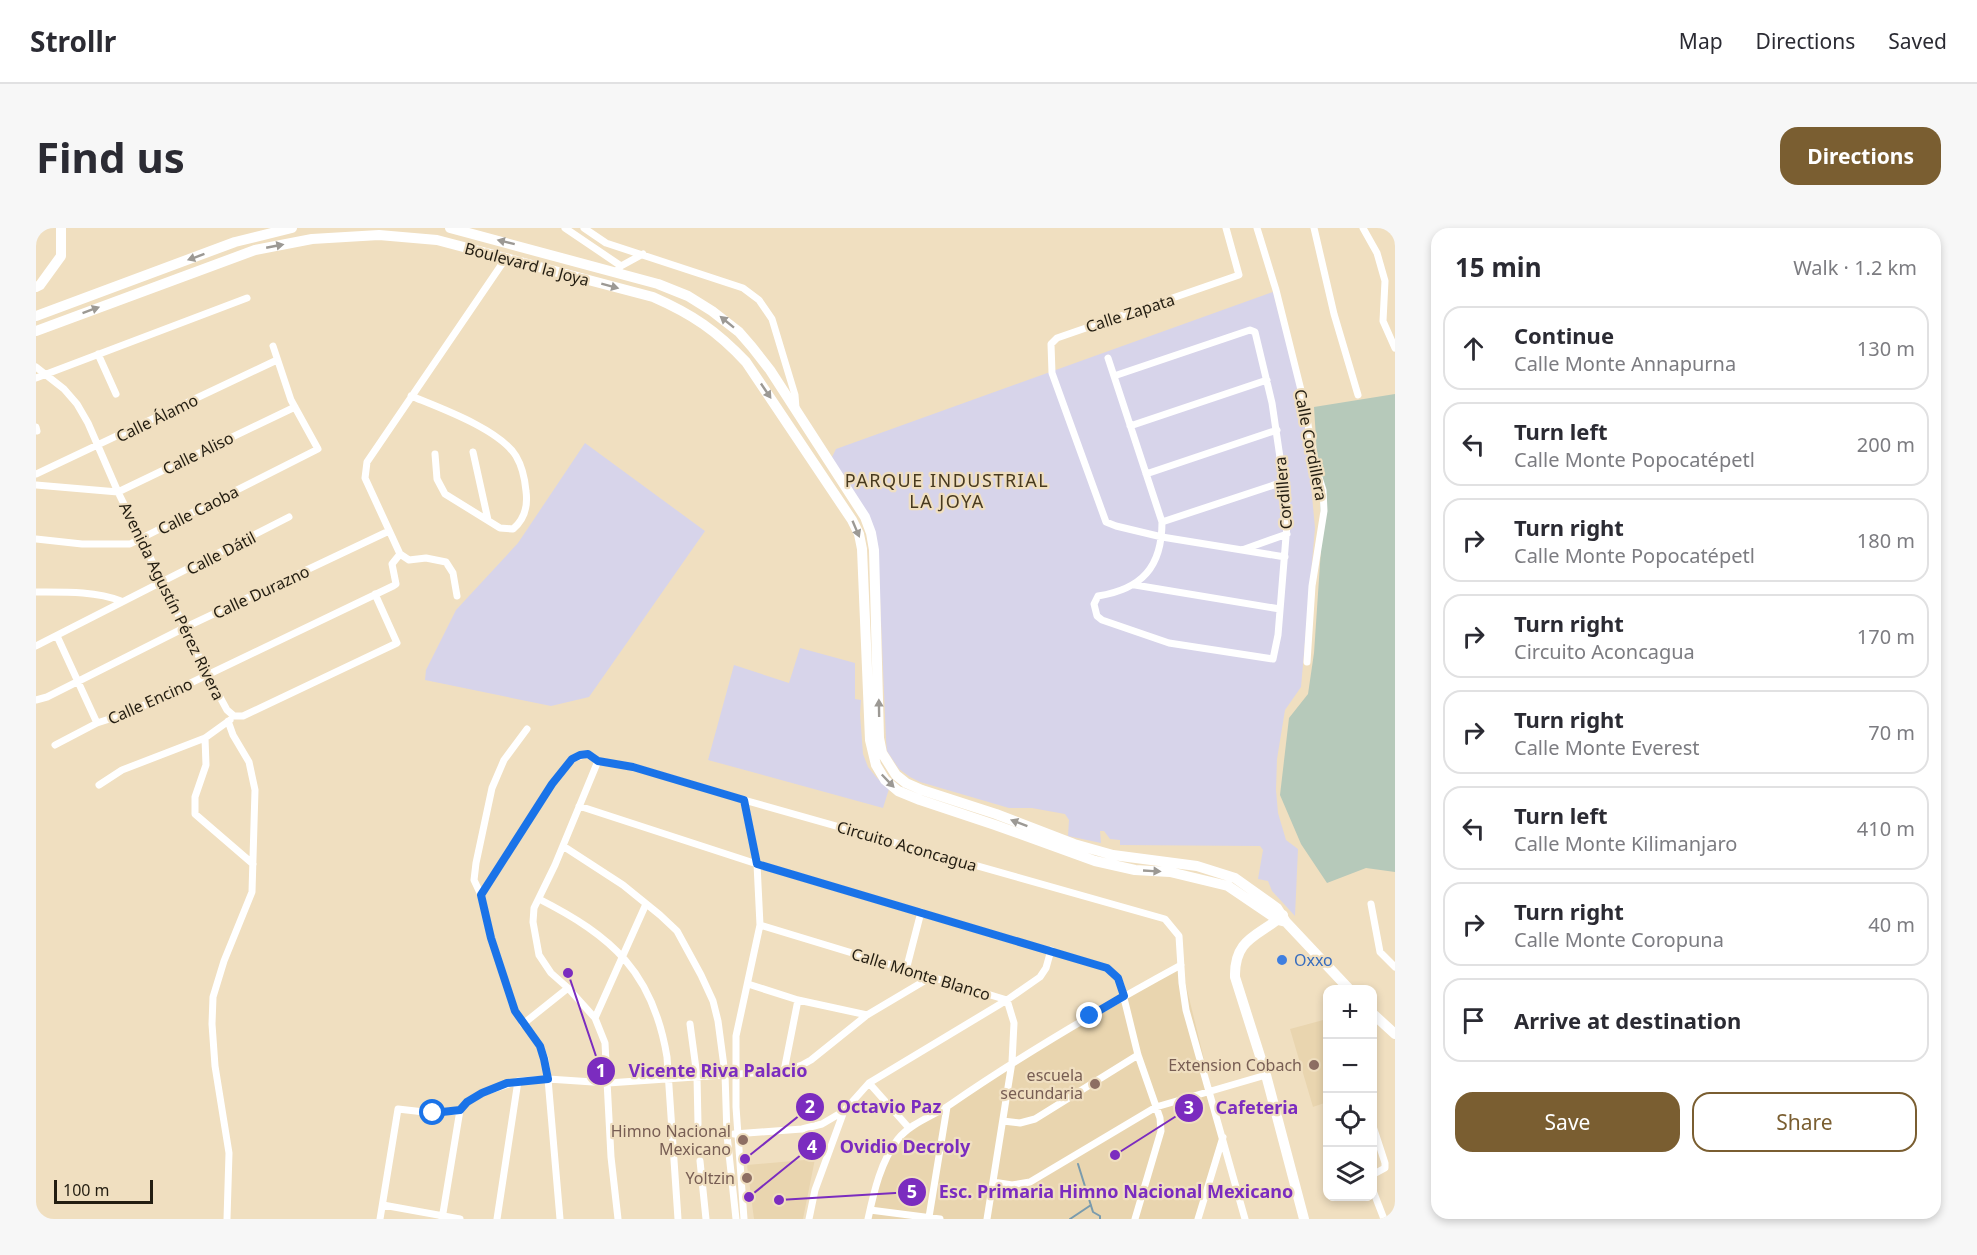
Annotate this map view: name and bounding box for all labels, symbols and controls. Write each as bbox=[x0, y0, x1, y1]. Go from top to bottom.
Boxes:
text: Strollr bbox=[30, 22, 116, 60]
text: Map bbox=[1679, 27, 1723, 55]
text: Directions bbox=[1756, 27, 1855, 55]
text: Saved bbox=[1888, 27, 1947, 55]
button: Directions bbox=[1780, 127, 1941, 185]
text: Find us bbox=[36, 128, 185, 185]
one-way arrow bbox=[497, 236, 515, 246]
street label: Boulevard la Joya bbox=[462, 237, 592, 291]
one-way arrow bbox=[266, 241, 285, 250]
text: 15 min bbox=[1455, 249, 1542, 285]
one-way arrow bbox=[187, 252, 205, 262]
text: Walk · 1.2 km bbox=[1793, 254, 1917, 281]
one-way arrow bbox=[601, 281, 619, 291]
street label: Calle Zapata bbox=[1083, 288, 1177, 338]
one-way arrow bbox=[82, 305, 100, 315]
one-way arrow bbox=[719, 317, 734, 329]
text: Continue bbox=[1514, 320, 1614, 350]
icon: ahead bbox=[1457, 332, 1490, 365]
text: 130 m bbox=[1857, 335, 1915, 362]
text: Calle Monte Annapurna bbox=[1514, 350, 1736, 377]
one-way arrow bbox=[761, 383, 772, 400]
street label: Calle Cordillera bbox=[1289, 387, 1333, 503]
street label: Calle Álamo bbox=[112, 389, 202, 447]
text: Turn left bbox=[1514, 416, 1608, 446]
street label: Calle Aliso bbox=[159, 426, 237, 480]
icon: left bbox=[1457, 428, 1490, 461]
text: 200 m bbox=[1857, 431, 1915, 458]
text: Calle Monte Popocatépetl bbox=[1514, 446, 1755, 473]
street label: Cordillera bbox=[1269, 456, 1297, 530]
district label: PARQUE INDUSTRIAL LA JOYA bbox=[845, 468, 1049, 513]
street label: Calle Caoba bbox=[154, 480, 242, 540]
street label: Avenida Agustín Pérez Rivera bbox=[114, 498, 230, 704]
text: Turn right bbox=[1514, 512, 1624, 542]
one-way arrow bbox=[851, 521, 861, 539]
icon: right bbox=[1457, 524, 1490, 557]
street label: Calle Dátil bbox=[182, 526, 260, 580]
text: 180 m bbox=[1857, 527, 1915, 554]
text: Calle Monte Popocatépetl bbox=[1514, 542, 1755, 569]
street label: Calle Durazno bbox=[209, 560, 313, 624]
text: Turn right bbox=[1514, 608, 1624, 638]
icon: right bbox=[1457, 620, 1490, 653]
text: 170 m bbox=[1857, 623, 1915, 650]
text: Circuito Aconcagua bbox=[1514, 638, 1695, 665]
street label: Calle Encino bbox=[104, 673, 196, 729]
one-way arrow bbox=[874, 698, 883, 717]
text: Turn right bbox=[1514, 704, 1624, 734]
icon: right bbox=[1457, 716, 1490, 749]
text: 70 m bbox=[1868, 719, 1915, 746]
text: Calle Monte Everest bbox=[1514, 734, 1699, 761]
one-way arrow bbox=[881, 773, 895, 788]
text: Turn left bbox=[1514, 800, 1608, 830]
icon: left bbox=[1457, 812, 1490, 845]
street label: Circuito Aconcagua bbox=[834, 815, 980, 877]
text: 410 m bbox=[1857, 815, 1915, 842]
one-way arrow bbox=[1010, 817, 1028, 827]
text: Calle Monte Kilimanjaro bbox=[1514, 830, 1737, 857]
one-way arrow bbox=[1143, 866, 1162, 876]
text: Turn right bbox=[1514, 896, 1624, 926]
icon: right bbox=[1457, 908, 1490, 941]
text: 40 m bbox=[1868, 911, 1915, 938]
text: Calle Monte Coropuna bbox=[1514, 926, 1724, 953]
street label: Calle Monte Blanco bbox=[849, 942, 993, 1006]
place label: Oxxo bbox=[1294, 949, 1333, 971]
marker: Oxxo bbox=[1275, 953, 1289, 967]
map controls bbox=[1323, 985, 1377, 1201]
button: + bbox=[1323, 985, 1377, 1039]
route end bbox=[1076, 1002, 1102, 1028]
icon: arrive bbox=[1457, 1004, 1490, 1037]
text: Arrive at destination bbox=[1514, 1005, 1741, 1035]
button: − bbox=[1323, 1039, 1377, 1093]
callout: Vicente Riva Palacio bbox=[586, 1053, 819, 1089]
place label: Extension Cobach bbox=[1168, 1054, 1302, 1076]
text: 1 bbox=[596, 1058, 606, 1082]
text: Vicente Riva Palacio bbox=[628, 1058, 808, 1082]
marker: Extension Cobach bbox=[1307, 1058, 1321, 1072]
place label: escuela secundaria bbox=[1000, 1064, 1083, 1104]
marker: escuela secundaria bbox=[1088, 1077, 1102, 1091]
callout: Octavio Paz bbox=[795, 1089, 953, 1125]
callout: Cafeteria bbox=[1174, 1090, 1311, 1126]
button: Save bbox=[1455, 1092, 1680, 1152]
button: Share bbox=[1692, 1092, 1917, 1152]
button: locate bbox=[1323, 1093, 1377, 1147]
text: 2 bbox=[805, 1094, 815, 1118]
text: Octavio Paz bbox=[837, 1094, 941, 1118]
text: 3 bbox=[1184, 1095, 1194, 1119]
text: Cafeteria bbox=[1216, 1095, 1298, 1119]
route start bbox=[419, 1099, 445, 1125]
place label: Himno Nacional Mexicano bbox=[611, 1120, 731, 1160]
callout: Ovidio Decroly bbox=[797, 1128, 982, 1164]
marker: Himno Nacional Mexicano bbox=[736, 1133, 750, 1147]
text: 4 bbox=[807, 1134, 817, 1158]
text: Ovidio Decroly bbox=[840, 1134, 971, 1158]
button: layers bbox=[1323, 1147, 1377, 1201]
place label: Yoltzin bbox=[686, 1167, 735, 1189]
marker: Yoltzin bbox=[740, 1171, 754, 1185]
callout: Esc. Primaria Himno Nacional Mexicano bbox=[897, 1174, 1305, 1210]
scale bar bbox=[54, 1177, 153, 1204]
text: 100 m bbox=[63, 1179, 110, 1201]
text: 5 bbox=[907, 1179, 917, 1203]
text: Esc. Primaria Himno Nacional Mexicano bbox=[939, 1179, 1293, 1203]

